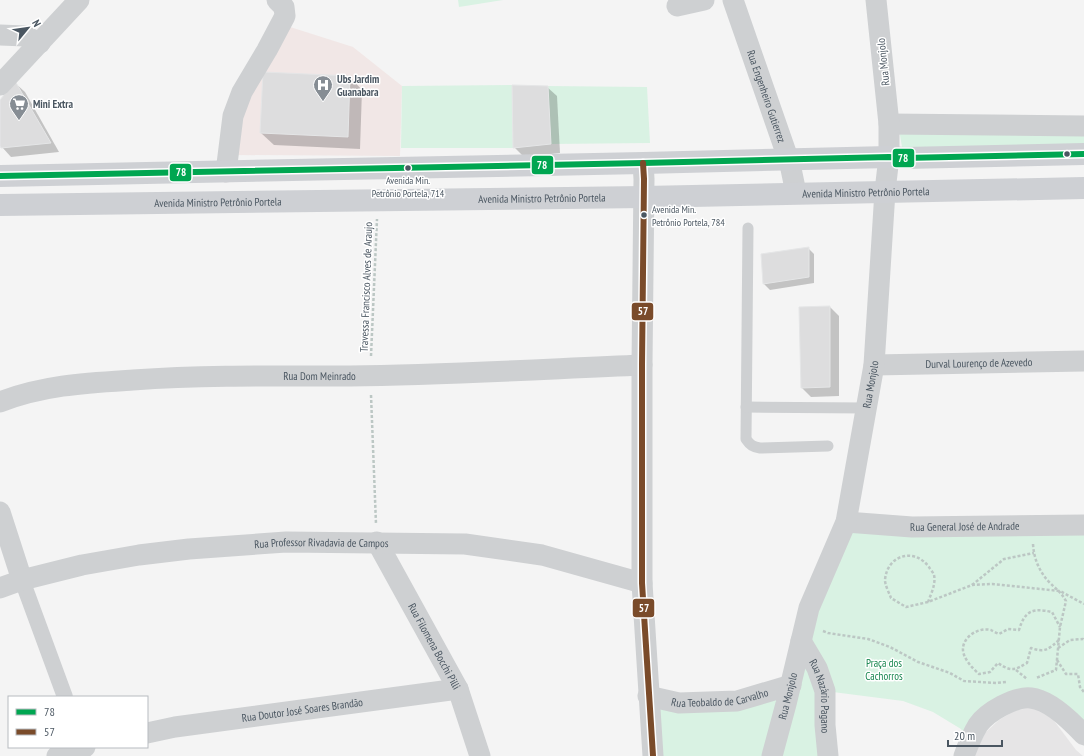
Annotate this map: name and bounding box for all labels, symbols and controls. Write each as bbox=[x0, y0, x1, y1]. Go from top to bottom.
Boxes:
north arrow bbox=[8, 8, 48, 48]
text: N bbox=[29, 17, 44, 29]
street label: Rua Monjolo bbox=[874, 37, 892, 87]
street label: Rua Engenheiro Gutierrez bbox=[744, 48, 789, 145]
place label: Ubs Jardim Guanabara bbox=[337, 72, 379, 99]
hospital icon: Ubs Jardim Guanabara bbox=[312, 74, 334, 102]
supermarket icon: Mini Extra bbox=[8, 93, 30, 121]
place label: Mini Extra bbox=[33, 97, 73, 111]
line badge: 78 bbox=[892, 148, 915, 168]
unlabelled marker bbox=[1062, 149, 1072, 159]
text: 78 bbox=[898, 151, 908, 165]
line badge: 78 bbox=[531, 155, 554, 175]
text: 78 bbox=[537, 158, 547, 172]
line badge: 78 bbox=[169, 163, 192, 182]
marker: Avenida Min. Petrônio Portela, 714 bbox=[403, 163, 413, 173]
text: 78 bbox=[176, 165, 186, 179]
place label: Avenida Min. Petrônio Portela, 714 bbox=[372, 174, 445, 200]
street label: Avenida Ministro Petrônio Portela bbox=[802, 184, 930, 201]
street label: Avenida Ministro Petrônio Portela bbox=[478, 190, 606, 206]
street label: Avenida Ministro Petrônio Portela bbox=[154, 195, 282, 210]
place label: Avenida Min. Petrônio Portela, 784 bbox=[652, 203, 725, 229]
marker: Avenida Min. Petrônio Portela, 784 bbox=[639, 210, 649, 220]
street label: Travessa Francisco Alves de Araujo bbox=[357, 221, 375, 352]
line badge: 57 bbox=[631, 302, 654, 321]
text: 57 bbox=[638, 304, 648, 318]
street label: Durval Lourenço de Azevedo bbox=[925, 355, 1033, 371]
street label: Rua Monjolo bbox=[859, 360, 881, 409]
street label: Rua Dom Meinrado bbox=[283, 369, 356, 383]
street label: Rua General José de Andrade bbox=[910, 519, 1020, 534]
street label: Rua Professor Rivadavia de Campos bbox=[254, 535, 389, 551]
line badge: 57 bbox=[632, 598, 655, 618]
street label: Rua Filomena Bocchi Pilli bbox=[405, 601, 464, 692]
text: 57 bbox=[639, 601, 649, 615]
street label: Rua Nazário Pagano bbox=[806, 656, 833, 734]
park label: Praça dos Cachorros bbox=[865, 656, 903, 683]
street label: Rua Monjolo bbox=[775, 671, 800, 721]
street label: Rua Teobaldo de Carvalho bbox=[670, 685, 770, 710]
street label: Rua Doutor José Soares Brandão bbox=[241, 695, 364, 725]
legend bbox=[8, 696, 148, 748]
text: 78 bbox=[44, 704, 55, 719]
scale bar bbox=[948, 722, 1002, 748]
text: 57 bbox=[44, 724, 55, 739]
text: 20 m bbox=[954, 728, 975, 743]

